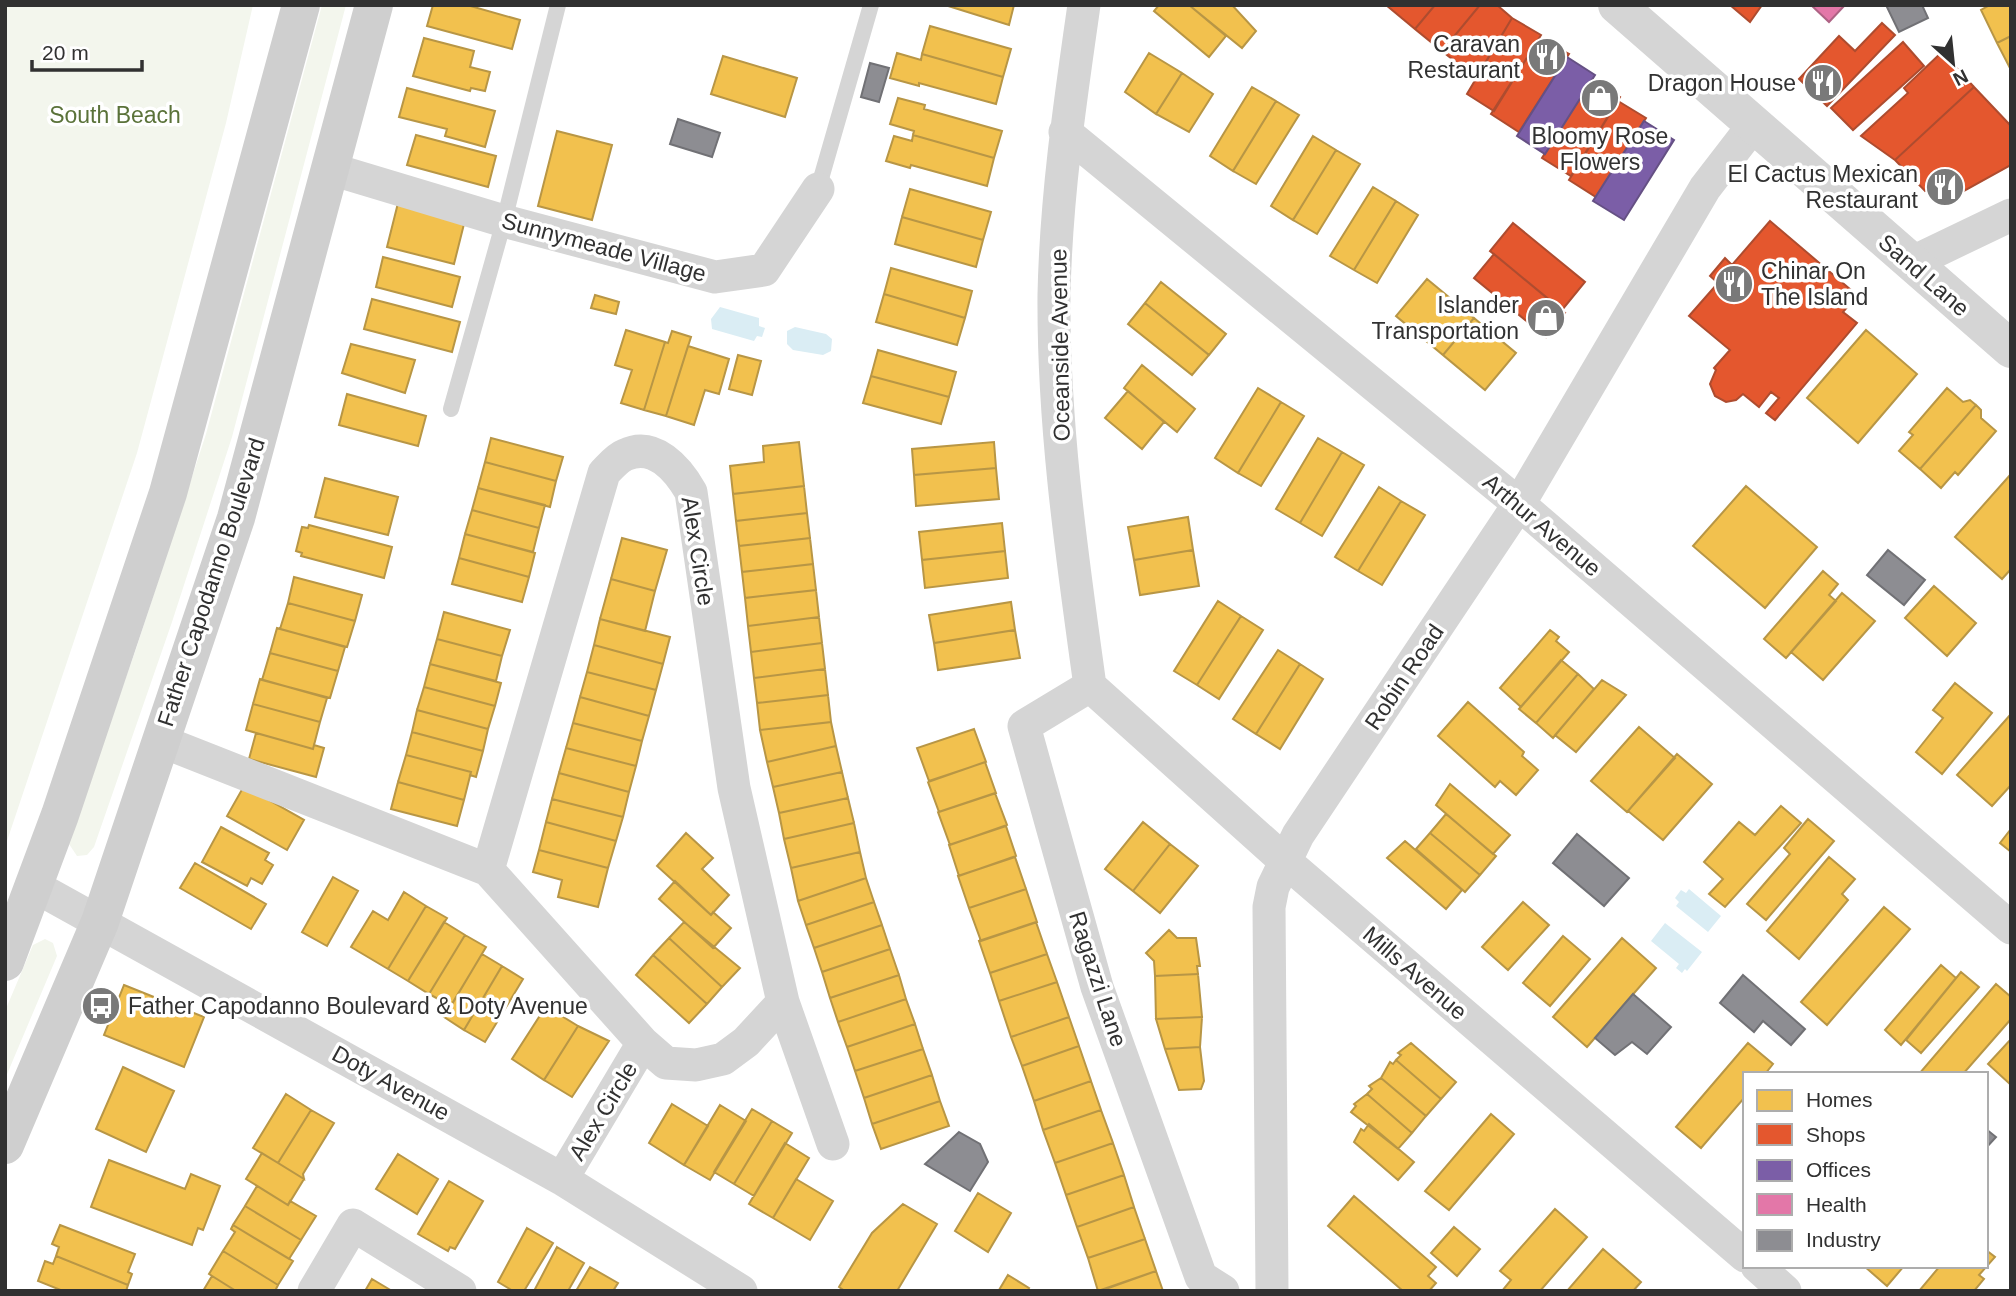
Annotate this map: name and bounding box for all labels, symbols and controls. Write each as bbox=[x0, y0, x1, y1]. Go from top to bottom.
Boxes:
scale bar bbox=[32, 28, 142, 72]
north arrow bbox=[1918, 28, 1988, 98]
place label: Caravan Restaurant bbox=[1407, 31, 1521, 83]
restaurant icon: Caravan Restaurant bbox=[1526, 36, 1568, 78]
text: 20 m bbox=[42, 41, 89, 64]
restaurant icon: Dragon House bbox=[1802, 62, 1844, 104]
text: N bbox=[1950, 65, 1971, 90]
place label: Dragon House bbox=[1648, 70, 1796, 96]
shop icon: Bloomy Rose Flowers bbox=[1579, 77, 1621, 119]
park label: South Beach bbox=[49, 102, 181, 128]
place label: Bloomy Rose Flowers bbox=[1532, 123, 1668, 175]
place label: El Cactus Mexican Restaurant bbox=[1728, 161, 1919, 213]
restaurant icon: El Cactus Mexican Restaurant bbox=[1924, 166, 1966, 208]
street label: Sunnymeade Village bbox=[499, 207, 709, 287]
street label: Sand Lane bbox=[1873, 229, 1975, 321]
street label: Oceanside Avenue bbox=[1045, 248, 1075, 442]
place label: Chinar On The Island bbox=[1761, 258, 1868, 310]
restaurant icon: Chinar On The Island bbox=[1713, 263, 1755, 305]
place label: Islander Transportation bbox=[1372, 292, 1519, 344]
shop icon: Islander Transportation bbox=[1525, 297, 1567, 339]
street label: Father Capodanno Boulevard bbox=[152, 434, 270, 730]
street label: Arthur Avenue bbox=[1478, 468, 1606, 582]
street label: Alex Circle bbox=[677, 495, 719, 607]
street label: Robin Road bbox=[1359, 619, 1449, 735]
street label: Ragazzi Lane bbox=[1064, 908, 1132, 1050]
street label: Mills Avenue bbox=[1358, 921, 1472, 1025]
bus stop icon: Father Capodanno Boulevard & Doty Avenue bbox=[80, 985, 122, 1027]
place label: Father Capodanno Boulevard & Doty Avenue bbox=[128, 993, 588, 1019]
street label: Doty Avenue bbox=[328, 1040, 454, 1126]
street label: Alex Circle bbox=[564, 1057, 642, 1165]
legend bbox=[1743, 1072, 1988, 1268]
text: Homes bbox=[1806, 1088, 1873, 1111]
text: Shops bbox=[1806, 1123, 1866, 1146]
text: Offices bbox=[1806, 1158, 1871, 1181]
text: Health bbox=[1806, 1193, 1867, 1216]
text: Industry bbox=[1806, 1228, 1881, 1251]

